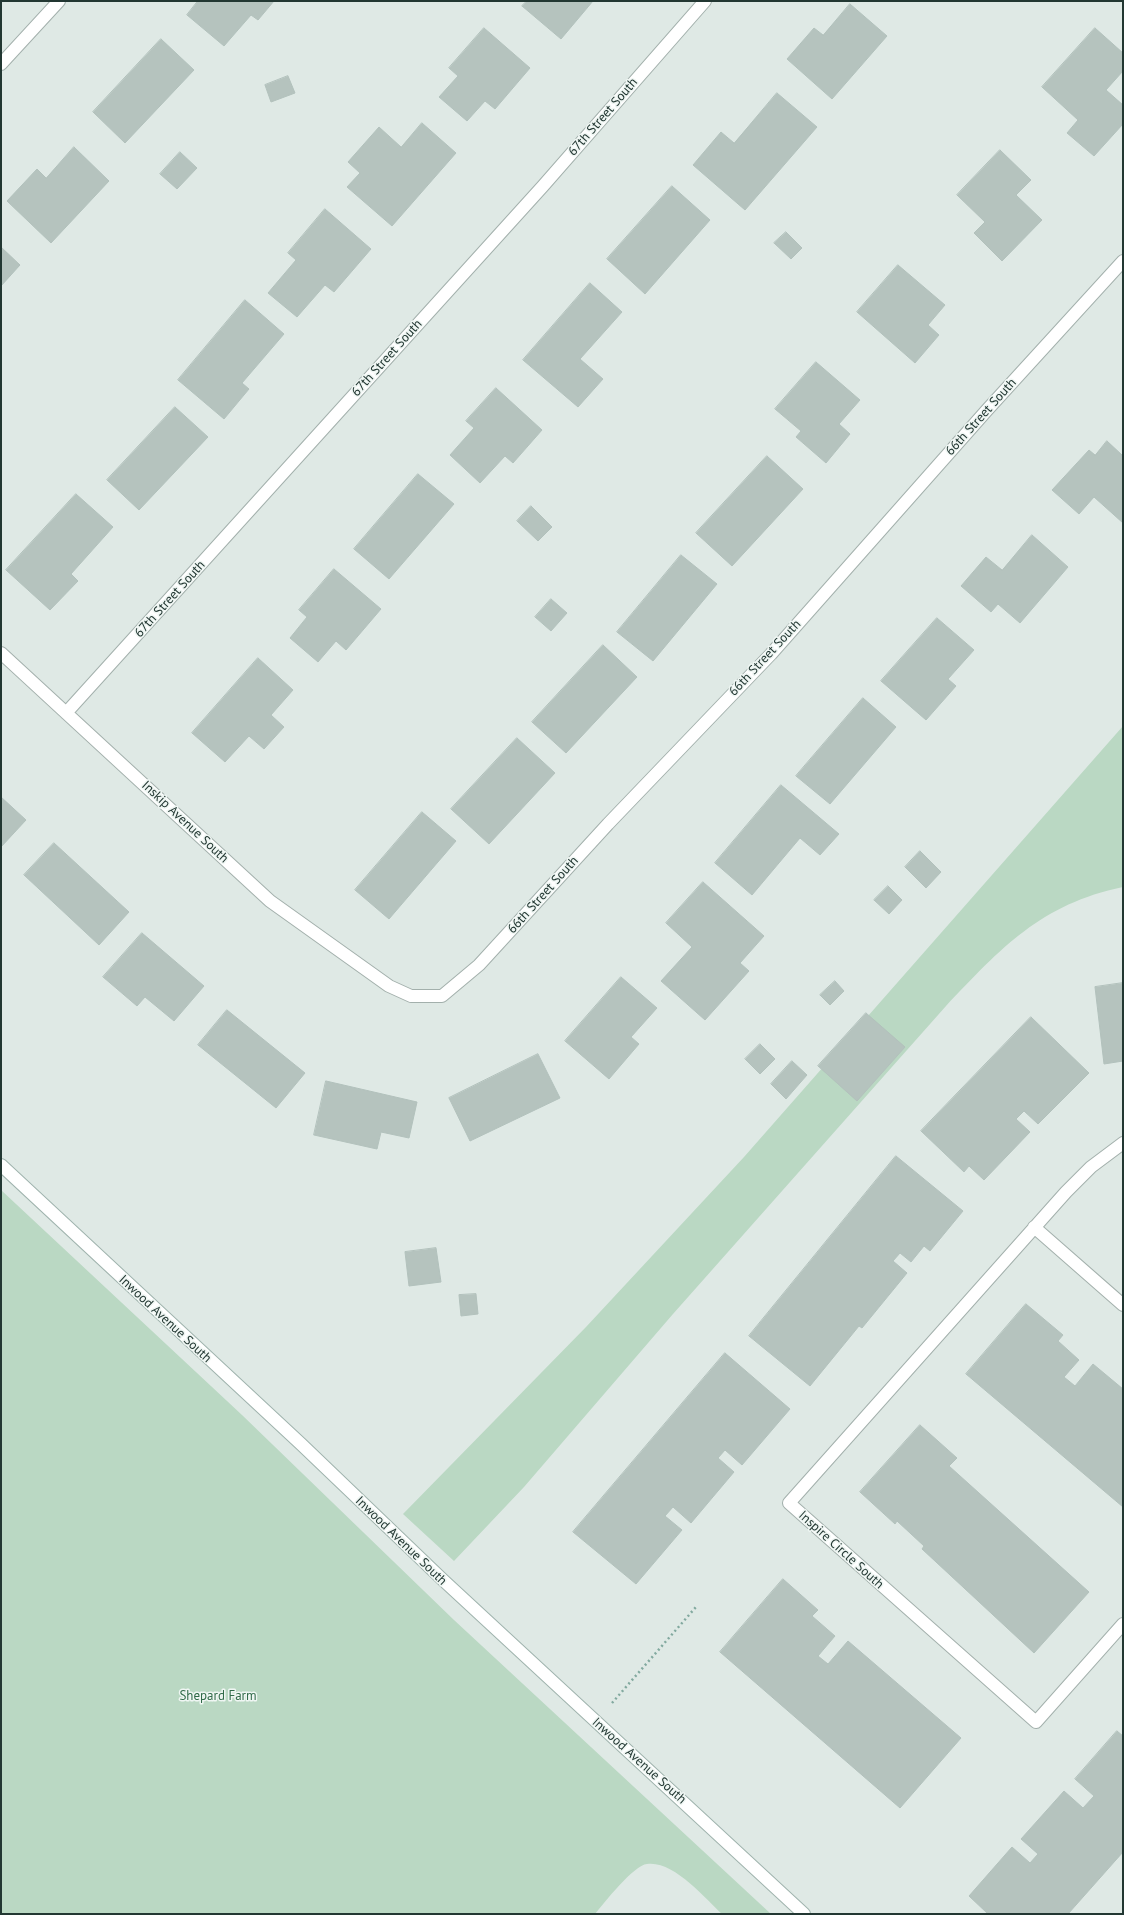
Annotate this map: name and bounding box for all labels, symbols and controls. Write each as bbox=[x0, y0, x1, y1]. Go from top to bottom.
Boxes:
street label: 67th Street South bbox=[565, 75, 641, 159]
street label: 67th Street South bbox=[348, 316, 426, 400]
street label: 66th Street South bbox=[942, 375, 1020, 459]
street label: 67th Street South bbox=[131, 557, 209, 641]
street label: 66th Street South bbox=[726, 617, 804, 699]
street label: Inskip Avenue South bbox=[138, 778, 232, 866]
street label: 66th Street South bbox=[504, 853, 582, 937]
street label: Inwood Avenue South bbox=[115, 1272, 215, 1366]
street label: Inwood Avenue South bbox=[352, 1493, 450, 1589]
street label: Inspire Circle South bbox=[795, 1508, 887, 1592]
park label: Shepard Farm bbox=[179, 1688, 257, 1704]
street label: Inwood Avenue South bbox=[589, 1715, 689, 1807]

